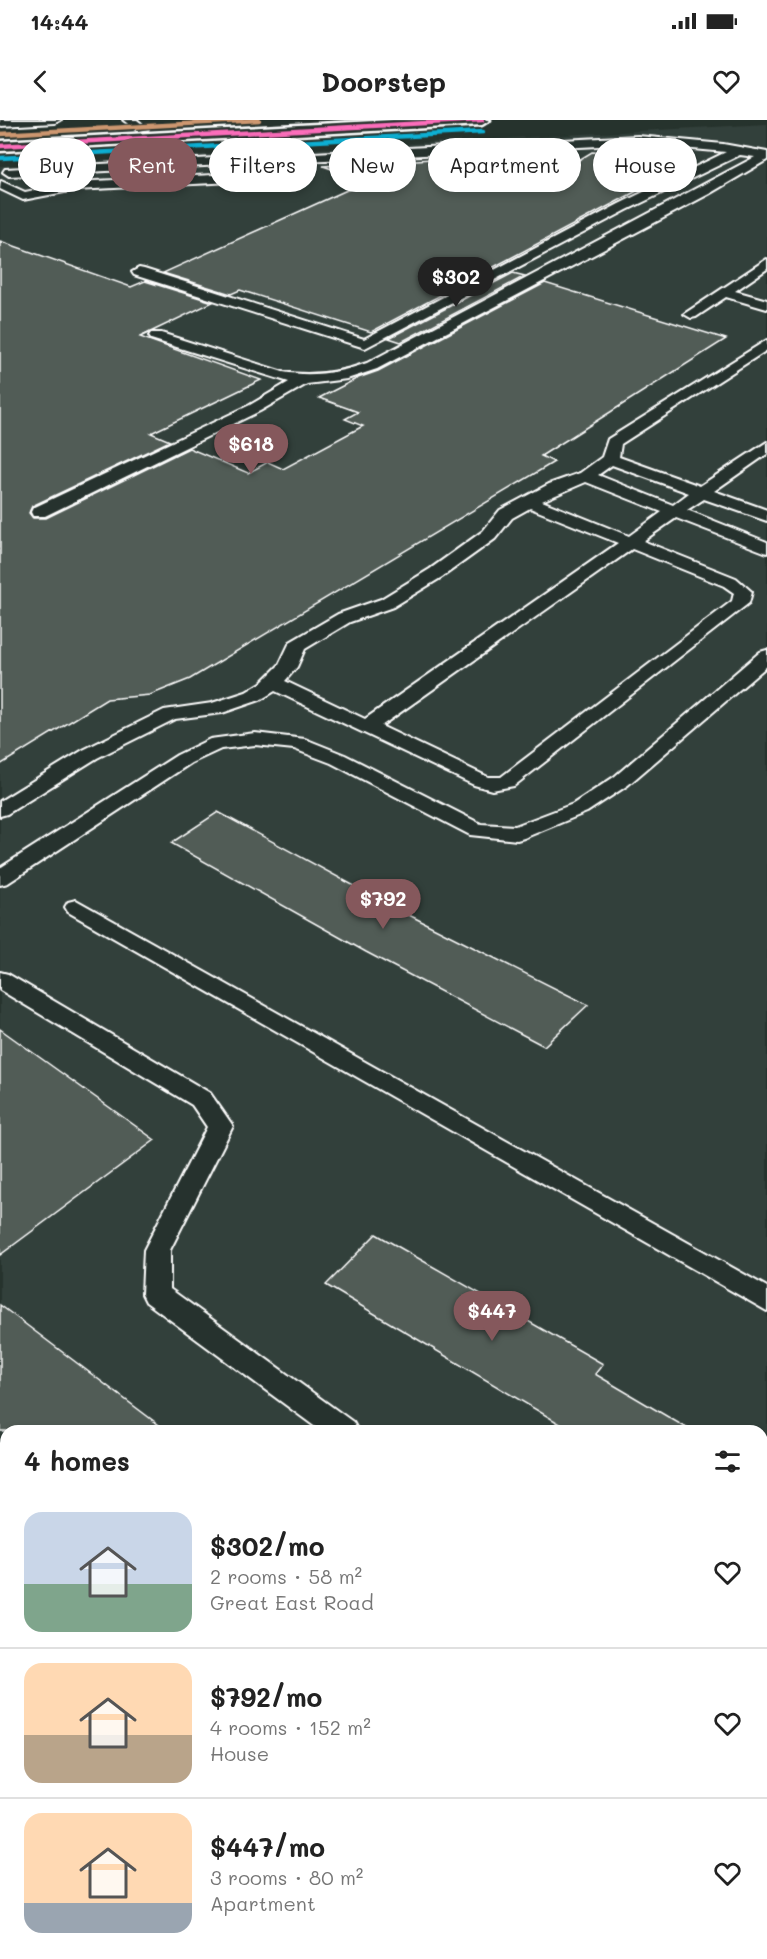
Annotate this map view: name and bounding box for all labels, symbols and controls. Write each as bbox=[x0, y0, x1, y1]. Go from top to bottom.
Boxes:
text: 14:44 bbox=[30, 7, 89, 36]
text: Doorstep bbox=[321, 64, 446, 99]
icon: back bbox=[24, 65, 57, 98]
icon: heart bbox=[710, 65, 743, 98]
chip: Buy bbox=[18, 138, 96, 192]
chip: Rent bbox=[108, 138, 197, 192]
chip: Filters bbox=[209, 138, 317, 192]
chip: New bbox=[329, 138, 416, 192]
chip: Apartment bbox=[428, 138, 581, 192]
chip: House bbox=[593, 138, 697, 192]
pin: $302 bbox=[420, 257, 492, 308]
text: $302 bbox=[432, 263, 480, 289]
pin: $618 bbox=[215, 424, 287, 475]
text: $618 bbox=[228, 430, 274, 456]
pin: $792 bbox=[347, 879, 419, 930]
text: $792 bbox=[360, 885, 406, 911]
pin: $447 bbox=[456, 1291, 528, 1342]
text: $447 bbox=[468, 1297, 516, 1323]
text: 4 homes bbox=[24, 1444, 130, 1478]
icon: filters bbox=[711, 1445, 744, 1478]
text: $302/mo bbox=[210, 1529, 325, 1563]
icon: home bbox=[72, 1536, 144, 1608]
icon: heart bbox=[711, 1556, 744, 1589]
text: 2 rooms · 58 m² bbox=[210, 1563, 362, 1589]
text: Great East Road bbox=[210, 1589, 374, 1615]
text: $792/mo bbox=[210, 1680, 322, 1714]
icon: home bbox=[72, 1687, 144, 1759]
icon: heart bbox=[711, 1707, 744, 1740]
text: 4 rooms · 152 m² bbox=[210, 1714, 371, 1740]
text: House bbox=[210, 1740, 269, 1766]
text: $447/mo bbox=[210, 1830, 325, 1864]
icon: home bbox=[72, 1837, 144, 1909]
icon: heart bbox=[711, 1857, 744, 1890]
text: 3 rooms · 80 m² bbox=[210, 1864, 363, 1890]
text: Apartment bbox=[210, 1890, 316, 1916]

